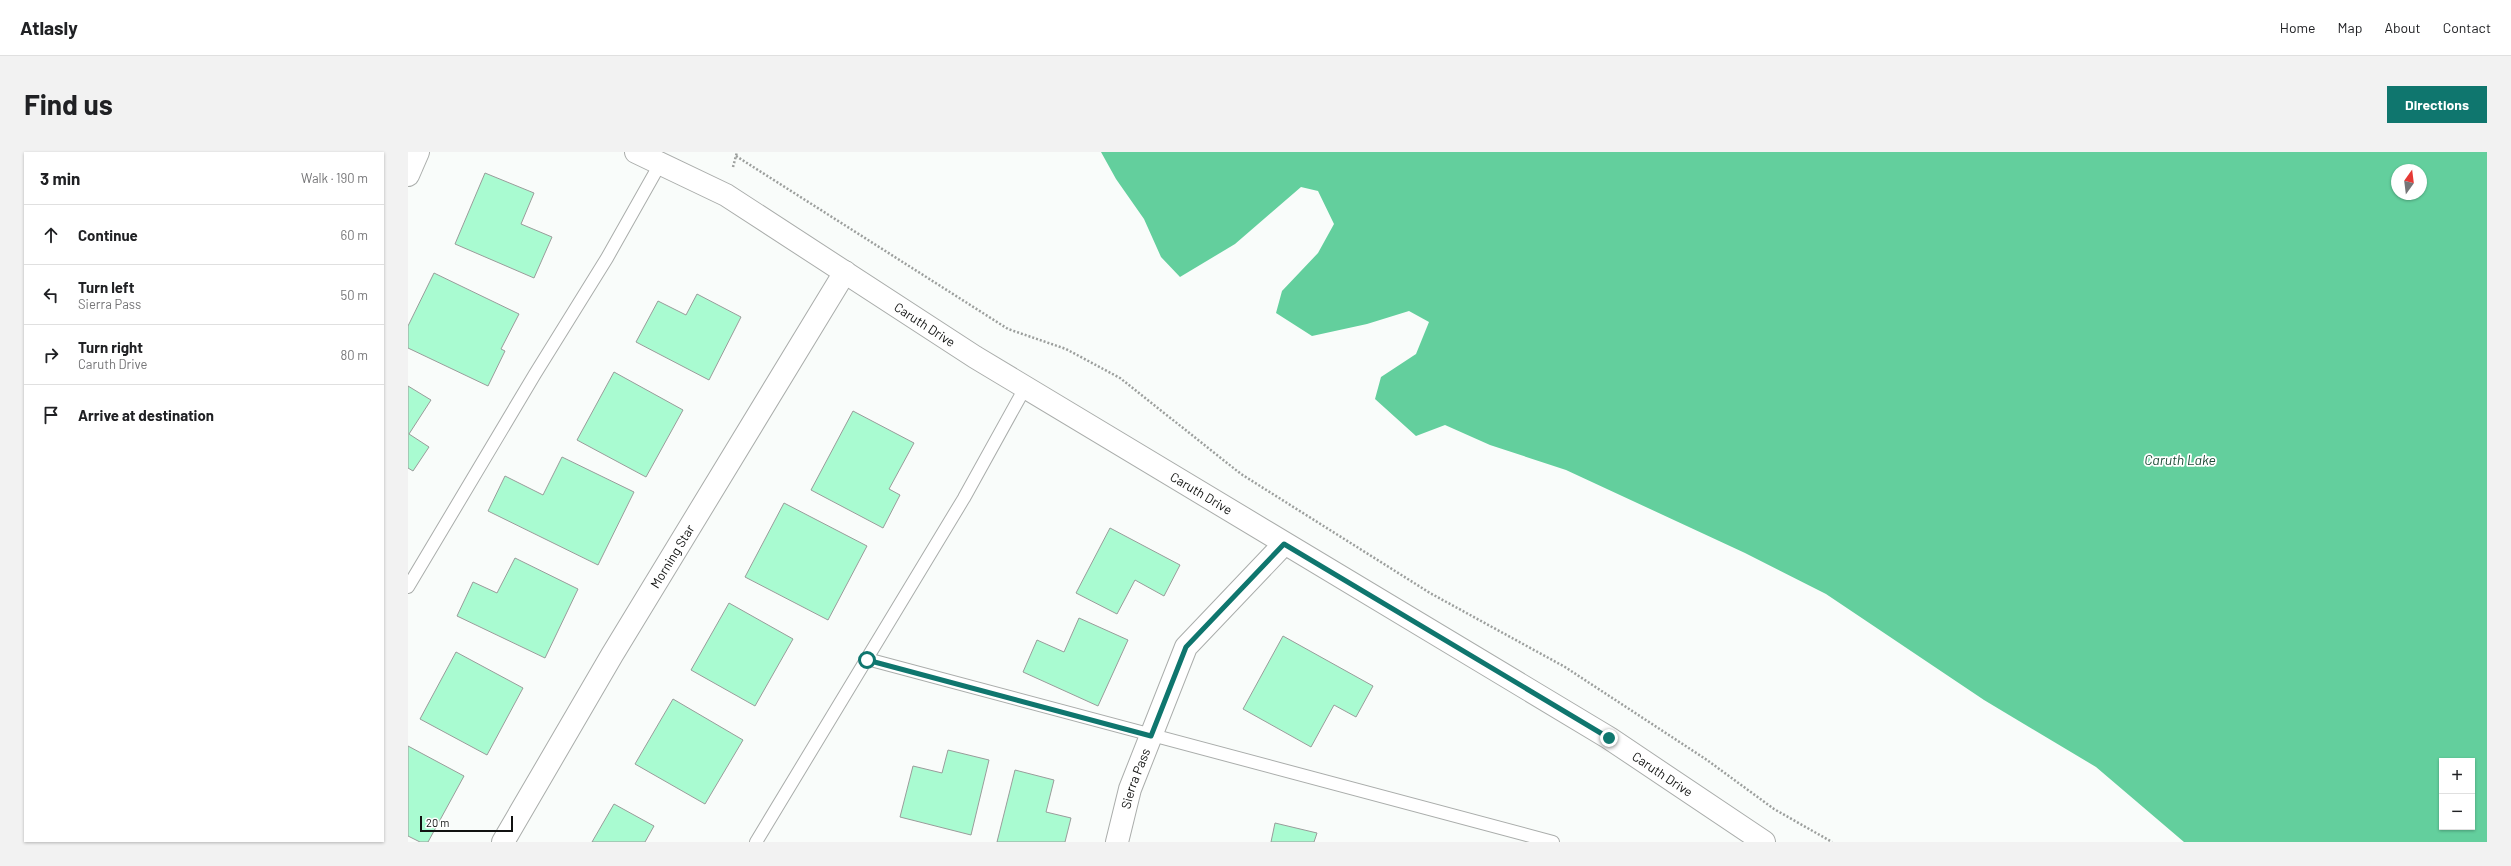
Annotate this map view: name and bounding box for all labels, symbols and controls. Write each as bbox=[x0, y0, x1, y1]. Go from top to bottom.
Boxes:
text: Atlasly bbox=[20, 16, 78, 39]
text: Home bbox=[2280, 19, 2316, 36]
text: Map bbox=[2338, 19, 2362, 36]
text: About bbox=[2384, 19, 2421, 36]
text: Contact bbox=[2443, 19, 2491, 36]
button: Directions bbox=[2387, 86, 2487, 123]
text: Find us bbox=[24, 87, 113, 121]
north arrow bbox=[2391, 164, 2427, 200]
text: 3 min bbox=[40, 168, 80, 188]
text: Walk · 190 m bbox=[301, 170, 368, 186]
icon: ahead bbox=[40, 224, 62, 246]
text: Continue bbox=[78, 226, 138, 244]
text: 60 m bbox=[341, 227, 368, 243]
text: Turn left bbox=[78, 278, 134, 296]
icon: left bbox=[40, 284, 62, 306]
text: 50 m bbox=[341, 287, 368, 303]
text: Sierra Pass bbox=[78, 296, 141, 312]
street label: Caruth Drive bbox=[891, 299, 958, 350]
text: Turn right bbox=[78, 338, 143, 356]
icon: right bbox=[40, 344, 62, 366]
text: 80 m bbox=[341, 347, 368, 363]
text: Caruth Drive bbox=[78, 356, 147, 372]
icon: arrive bbox=[40, 404, 62, 426]
text: Arrive at destination bbox=[78, 406, 214, 424]
water label: Caruth Lake bbox=[2144, 451, 2216, 468]
street label: Caruth Drive bbox=[1168, 468, 1235, 518]
street label: Morning Star bbox=[647, 521, 698, 591]
route start bbox=[858, 651, 876, 669]
route end bbox=[1600, 729, 1618, 747]
street label: Sierra Pass bbox=[1117, 746, 1153, 811]
street label: Caruth Drive bbox=[1629, 748, 1696, 800]
map controls bbox=[2439, 758, 2475, 830]
button: + bbox=[2439, 758, 2475, 794]
button: − bbox=[2439, 794, 2475, 830]
scale bar bbox=[420, 814, 513, 833]
text: 20 m bbox=[426, 816, 449, 829]

